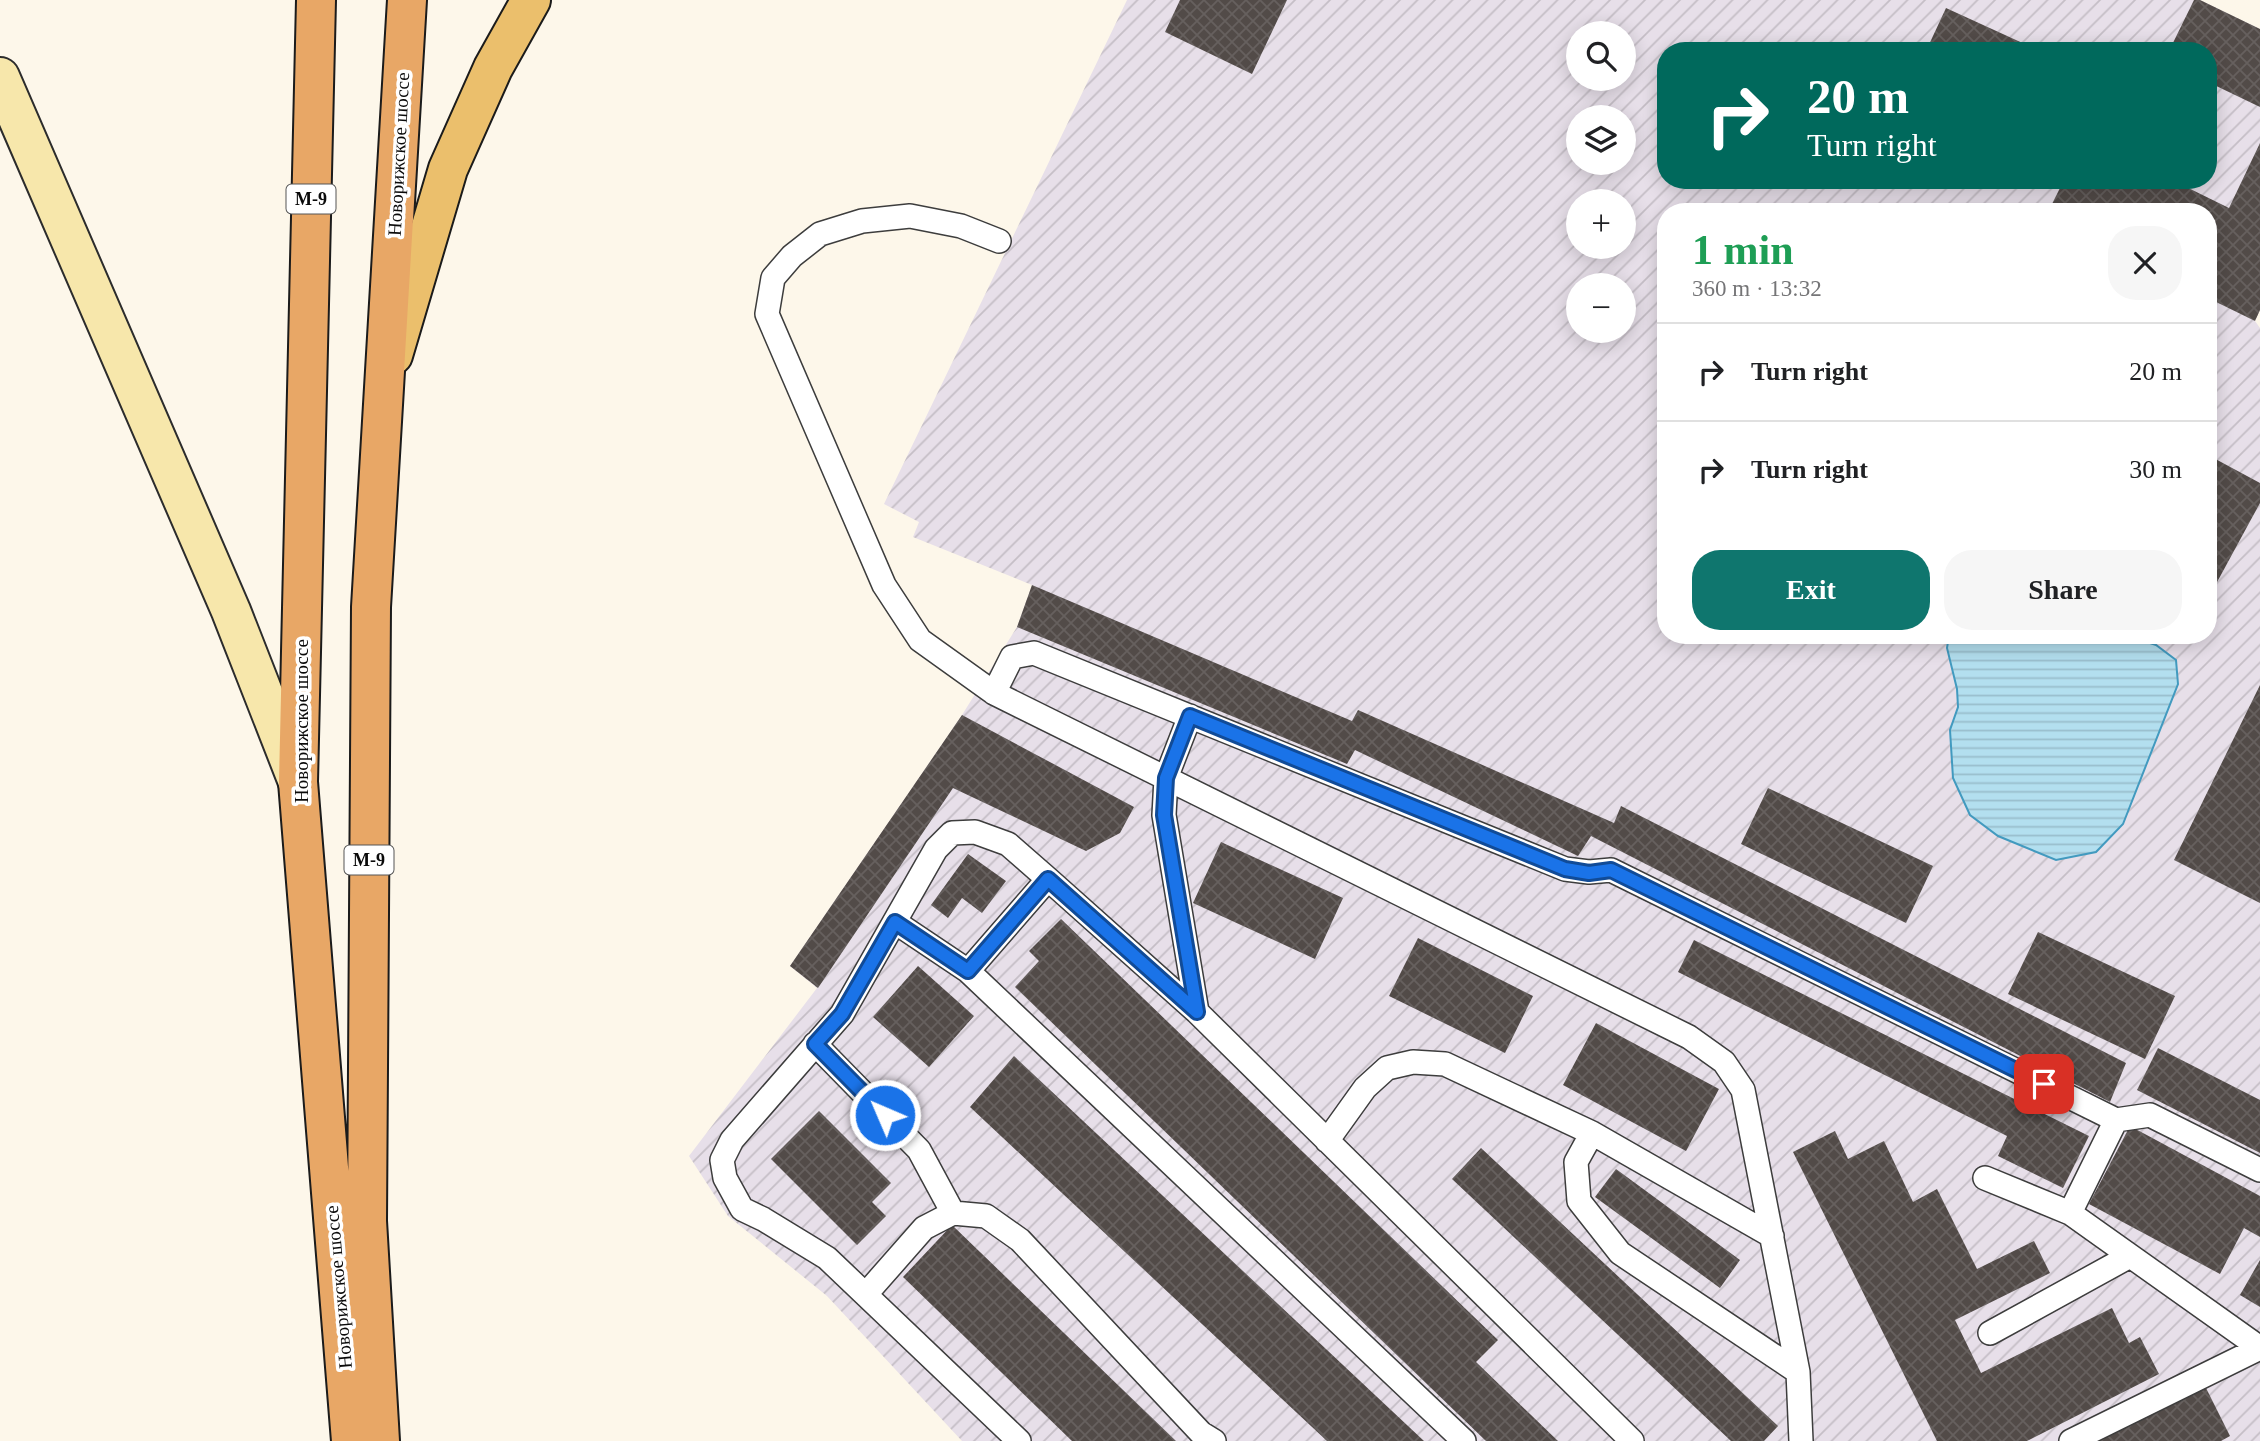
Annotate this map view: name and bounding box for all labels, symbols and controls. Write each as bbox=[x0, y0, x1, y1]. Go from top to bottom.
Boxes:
map controls bbox=[1566, 21, 1636, 343]
button: search bbox=[1566, 21, 1636, 91]
text: 20 m bbox=[1807, 69, 1909, 124]
icon: right bbox=[1692, 70, 1783, 161]
street label: Новорижское шоссе bbox=[384, 72, 413, 236]
button: layers bbox=[1566, 105, 1636, 175]
text: Turn right bbox=[1807, 127, 1937, 163]
road number: М-9 bbox=[286, 184, 336, 214]
button: + bbox=[1566, 189, 1636, 259]
button: close bbox=[2108, 226, 2182, 300]
text: 1 min bbox=[1692, 227, 1794, 273]
button: − bbox=[1566, 273, 1636, 343]
text: 360 m · 13:32 bbox=[1692, 276, 1822, 301]
icon: right bbox=[1692, 353, 1730, 391]
text: Turn right bbox=[1751, 357, 1868, 386]
text: 20 m bbox=[2129, 357, 2182, 386]
icon: right bbox=[1692, 451, 1730, 489]
text: Turn right bbox=[1751, 455, 1868, 484]
text: 30 m bbox=[2129, 455, 2182, 484]
button: Exit bbox=[1692, 550, 1930, 630]
button: Share bbox=[1944, 550, 2182, 630]
street label: Новорижское шоссе bbox=[291, 639, 312, 803]
road number: М-9 bbox=[344, 846, 394, 874]
pin bbox=[2014, 1054, 2074, 1114]
icon: arrive bbox=[2025, 1065, 2063, 1103]
position arrow bbox=[848, 1078, 922, 1152]
street label: Новорижское шоссе bbox=[321, 1204, 356, 1369]

